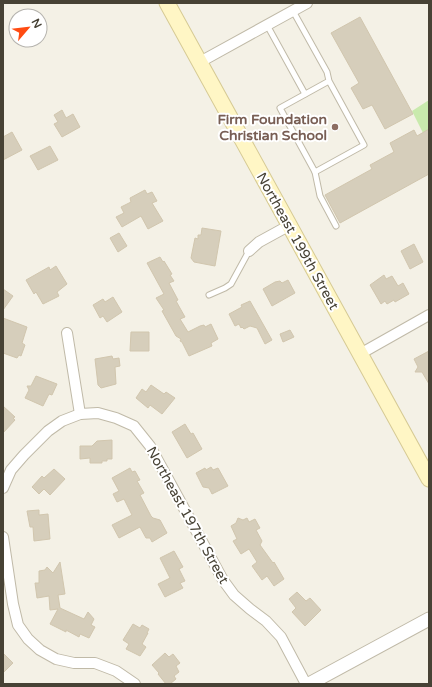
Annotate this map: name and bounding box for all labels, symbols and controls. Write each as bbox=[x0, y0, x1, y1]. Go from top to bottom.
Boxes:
north arrow bbox=[8, 8, 48, 48]
text: N bbox=[29, 17, 44, 30]
place label: Firm Foundation Christian School bbox=[217, 111, 327, 144]
marker: Firm Foundation Christian School bbox=[330, 122, 340, 132]
street label: Northeast 199th Street bbox=[253, 170, 343, 313]
street label: Northeast 197th Street bbox=[143, 444, 233, 587]

